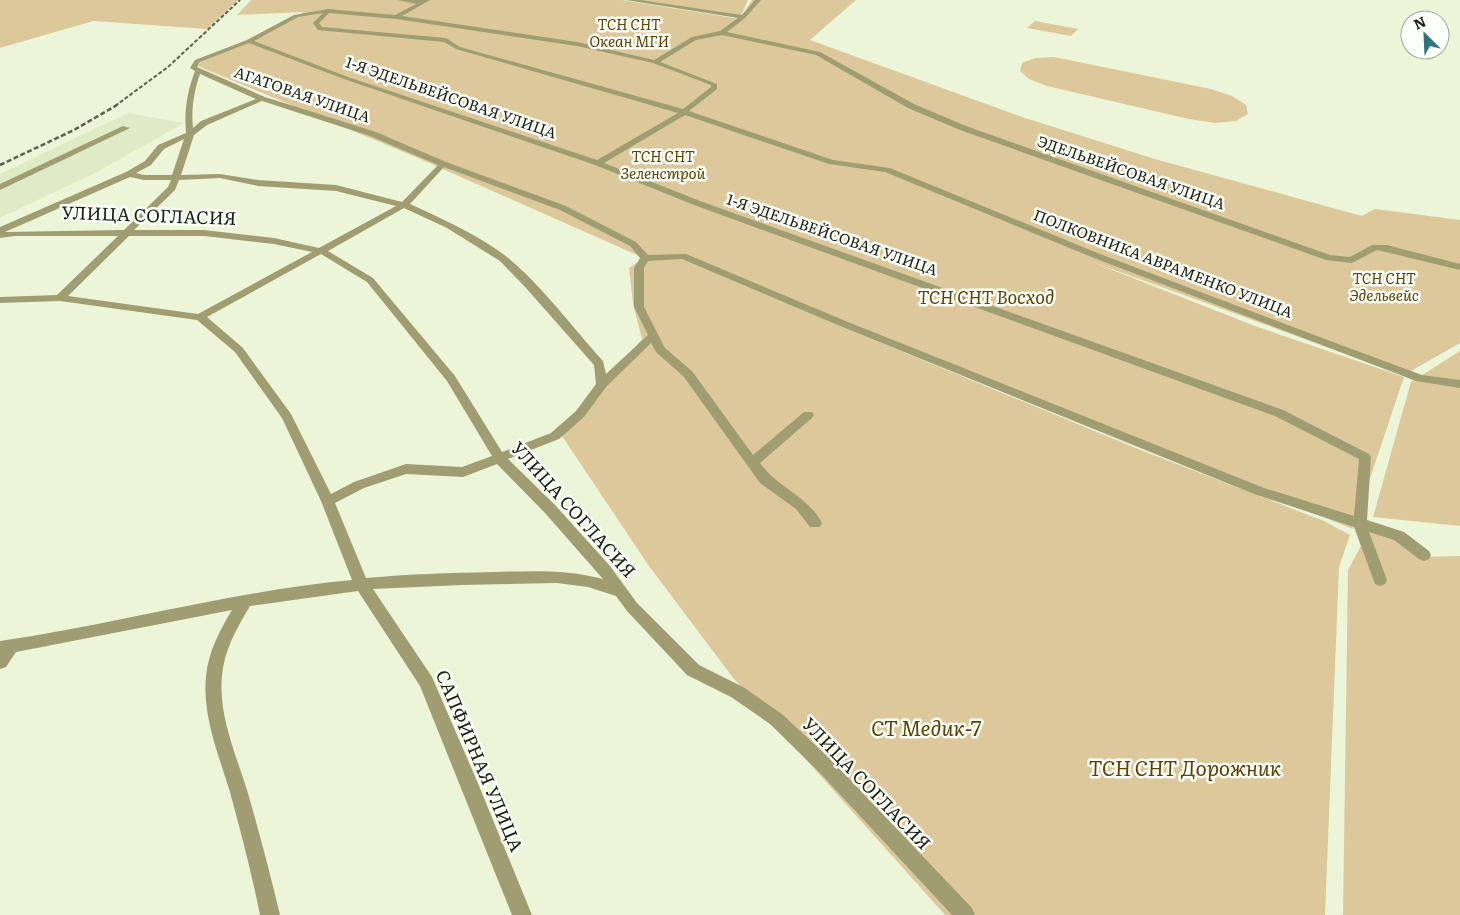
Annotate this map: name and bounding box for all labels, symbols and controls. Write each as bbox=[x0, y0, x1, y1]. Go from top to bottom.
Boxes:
north arrow bbox=[1400, 10, 1450, 60]
text: N bbox=[1410, 11, 1429, 34]
park label: ТСН СНТ Океан МГИ bbox=[589, 12, 669, 52]
street label: 1-Я ЭДЕЛЬВЕЙСОВАЯ УЛИЦА bbox=[343, 50, 560, 144]
street label: АГАТОВАЯ УЛИЦА bbox=[231, 59, 374, 128]
street label: ЭДЕЛЬВЕЙСОВАЯ УЛИЦА bbox=[1035, 129, 1228, 215]
park label: ТСН СНТ Зеленстрой bbox=[621, 144, 705, 184]
street label: 1-Я ЭДЕЛЬВЕЙСОВАЯ УЛИЦА bbox=[724, 187, 941, 281]
street label: УЛИЦА СОГЛАСИЯ bbox=[61, 198, 237, 231]
street label: ПОЛКОВНИКА АВРАМЕНКО УЛИЦА bbox=[1030, 202, 1297, 323]
park label: ТСН СНТ Эдельвейс bbox=[1349, 266, 1419, 306]
park label: ТСН СНТ Восход bbox=[918, 283, 1054, 310]
street label: УЛИЦА СОГЛАСИЯ bbox=[506, 435, 643, 583]
street label: САПФИРНАЯ УЛИЦА bbox=[430, 665, 531, 855]
street label: УЛИЦА СОГЛАСИЯ bbox=[797, 711, 938, 855]
park label: СТ Медик-7 bbox=[871, 711, 981, 742]
park label: ТСН СНТ Дорожник bbox=[1089, 751, 1282, 782]

